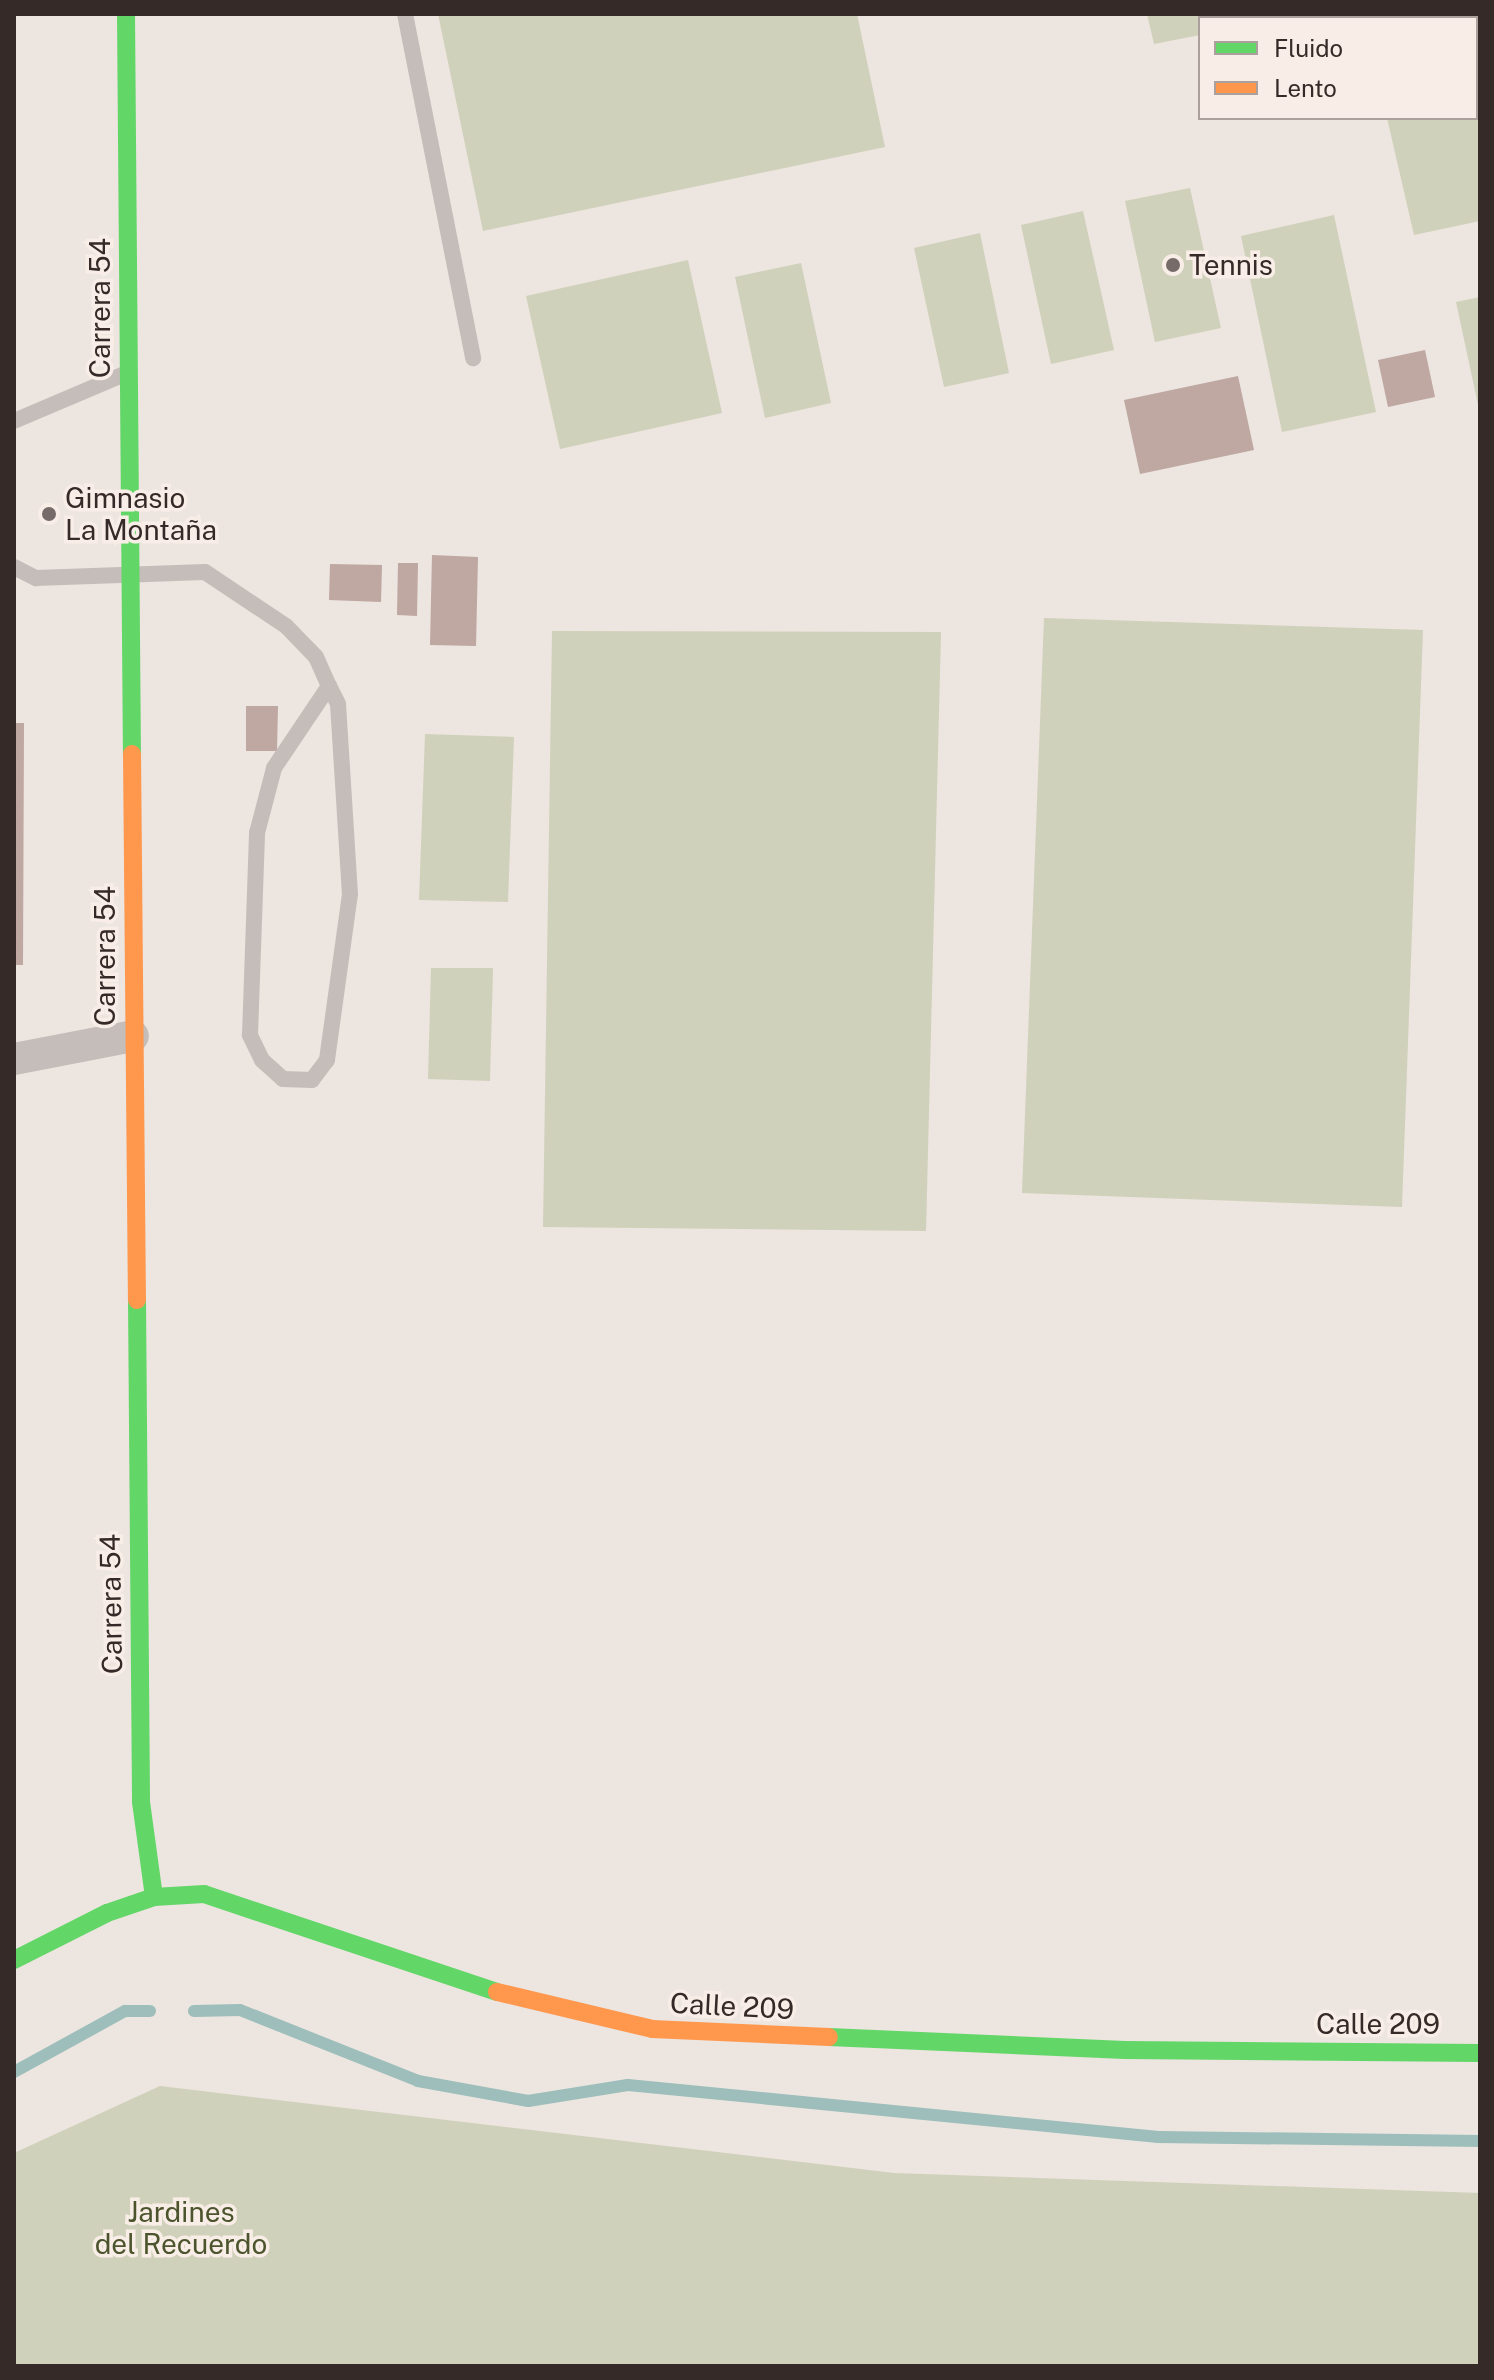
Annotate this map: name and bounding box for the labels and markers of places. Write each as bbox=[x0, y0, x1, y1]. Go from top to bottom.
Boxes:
place label: Tennis bbox=[1189, 248, 1273, 282]
marker: Tennis bbox=[1164, 256, 1182, 274]
place label: Gimnasio La Montaña bbox=[65, 481, 217, 547]
marker: Gimnasio La Montaña bbox=[40, 505, 58, 523]

